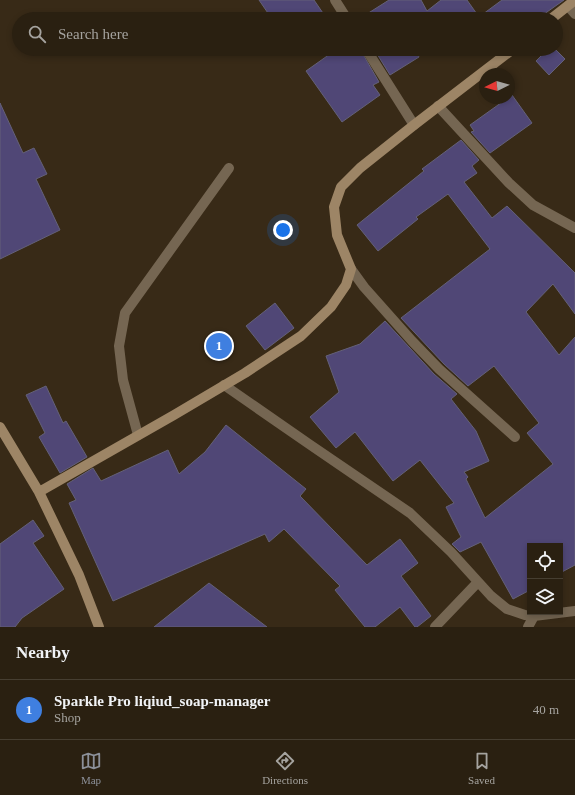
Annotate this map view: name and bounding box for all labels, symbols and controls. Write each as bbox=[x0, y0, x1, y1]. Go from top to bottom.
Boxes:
search box bbox=[12, 12, 563, 56]
icon: search bbox=[26, 23, 48, 45]
text: Search here bbox=[58, 26, 128, 42]
north arrow bbox=[479, 68, 515, 104]
your location bbox=[273, 220, 293, 240]
pin: 1 bbox=[206, 331, 232, 361]
map controls bbox=[527, 543, 563, 615]
button: locate bbox=[527, 543, 563, 579]
button: layers bbox=[527, 579, 563, 615]
text: Nearby bbox=[16, 643, 70, 662]
text: Sparkle Pro liqiud_soap-manager bbox=[54, 693, 270, 709]
text: 1 bbox=[26, 702, 32, 717]
text: 40 m bbox=[533, 702, 559, 717]
text: Shop bbox=[54, 710, 81, 725]
tab: Map bbox=[80, 750, 102, 786]
tab: Directions bbox=[262, 750, 308, 786]
tab: Saved bbox=[468, 750, 495, 786]

